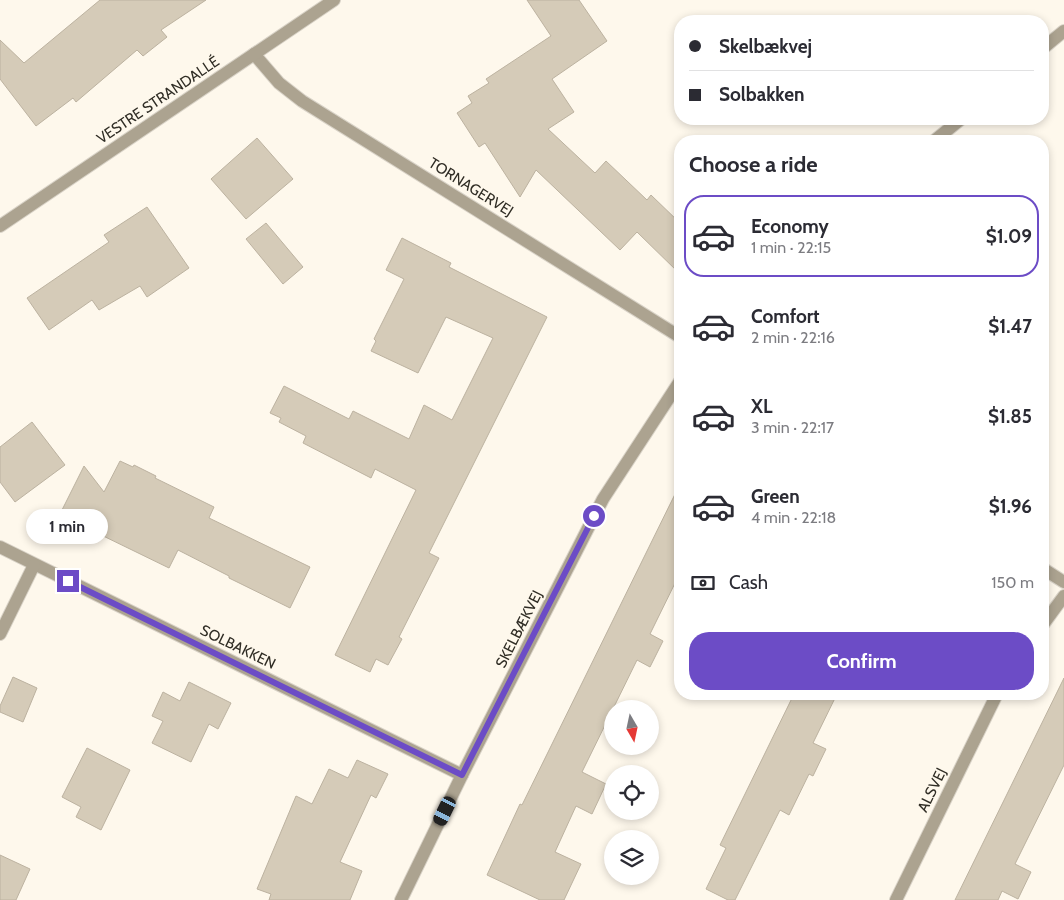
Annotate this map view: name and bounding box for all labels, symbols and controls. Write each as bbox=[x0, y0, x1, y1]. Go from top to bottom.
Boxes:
text: Skelbækvej bbox=[719, 35, 812, 58]
street label: VESTRE STRANDALLÉ bbox=[93, 51, 223, 148]
text: Solbakken bbox=[719, 83, 804, 106]
text: Choose a ride bbox=[689, 151, 818, 178]
street label: TORNAGERVEJ bbox=[425, 154, 517, 220]
icon: car bbox=[691, 214, 736, 259]
text: Economy bbox=[751, 215, 829, 238]
text: $1.09 bbox=[986, 225, 1032, 248]
text: 1 min · 22:15 bbox=[751, 238, 831, 257]
icon: car bbox=[691, 304, 736, 349]
text: Comfort bbox=[751, 305, 820, 328]
text: $1.47 bbox=[988, 315, 1032, 338]
text: 2 min · 22:16 bbox=[751, 328, 835, 347]
icon: car bbox=[691, 394, 736, 439]
text: XL bbox=[751, 395, 772, 418]
text: $1.85 bbox=[988, 405, 1032, 428]
text: 3 min · 22:17 bbox=[751, 418, 834, 437]
icon: car bbox=[691, 484, 736, 529]
text: Green bbox=[751, 485, 800, 508]
text: $1.96 bbox=[989, 495, 1032, 518]
route start bbox=[583, 505, 605, 527]
callout: 1 min bbox=[27, 508, 109, 544]
text: 4 min · 22:18 bbox=[751, 508, 836, 527]
text: 1 min bbox=[49, 517, 85, 536]
icon: cash bbox=[689, 569, 717, 597]
route end bbox=[57, 570, 79, 592]
text: Cash bbox=[729, 571, 768, 594]
text: 150 m bbox=[991, 573, 1034, 592]
street label: SKELBÆKVEJ bbox=[492, 587, 546, 671]
street label: SOLBAKKEN bbox=[197, 621, 279, 673]
button: Confirm bbox=[689, 632, 1034, 690]
north arrow bbox=[604, 700, 659, 755]
map controls bbox=[604, 700, 659, 885]
button: locate bbox=[604, 765, 659, 820]
street label: ALSVEJ bbox=[914, 765, 950, 815]
car bbox=[431, 794, 458, 828]
button: layers bbox=[604, 830, 659, 885]

